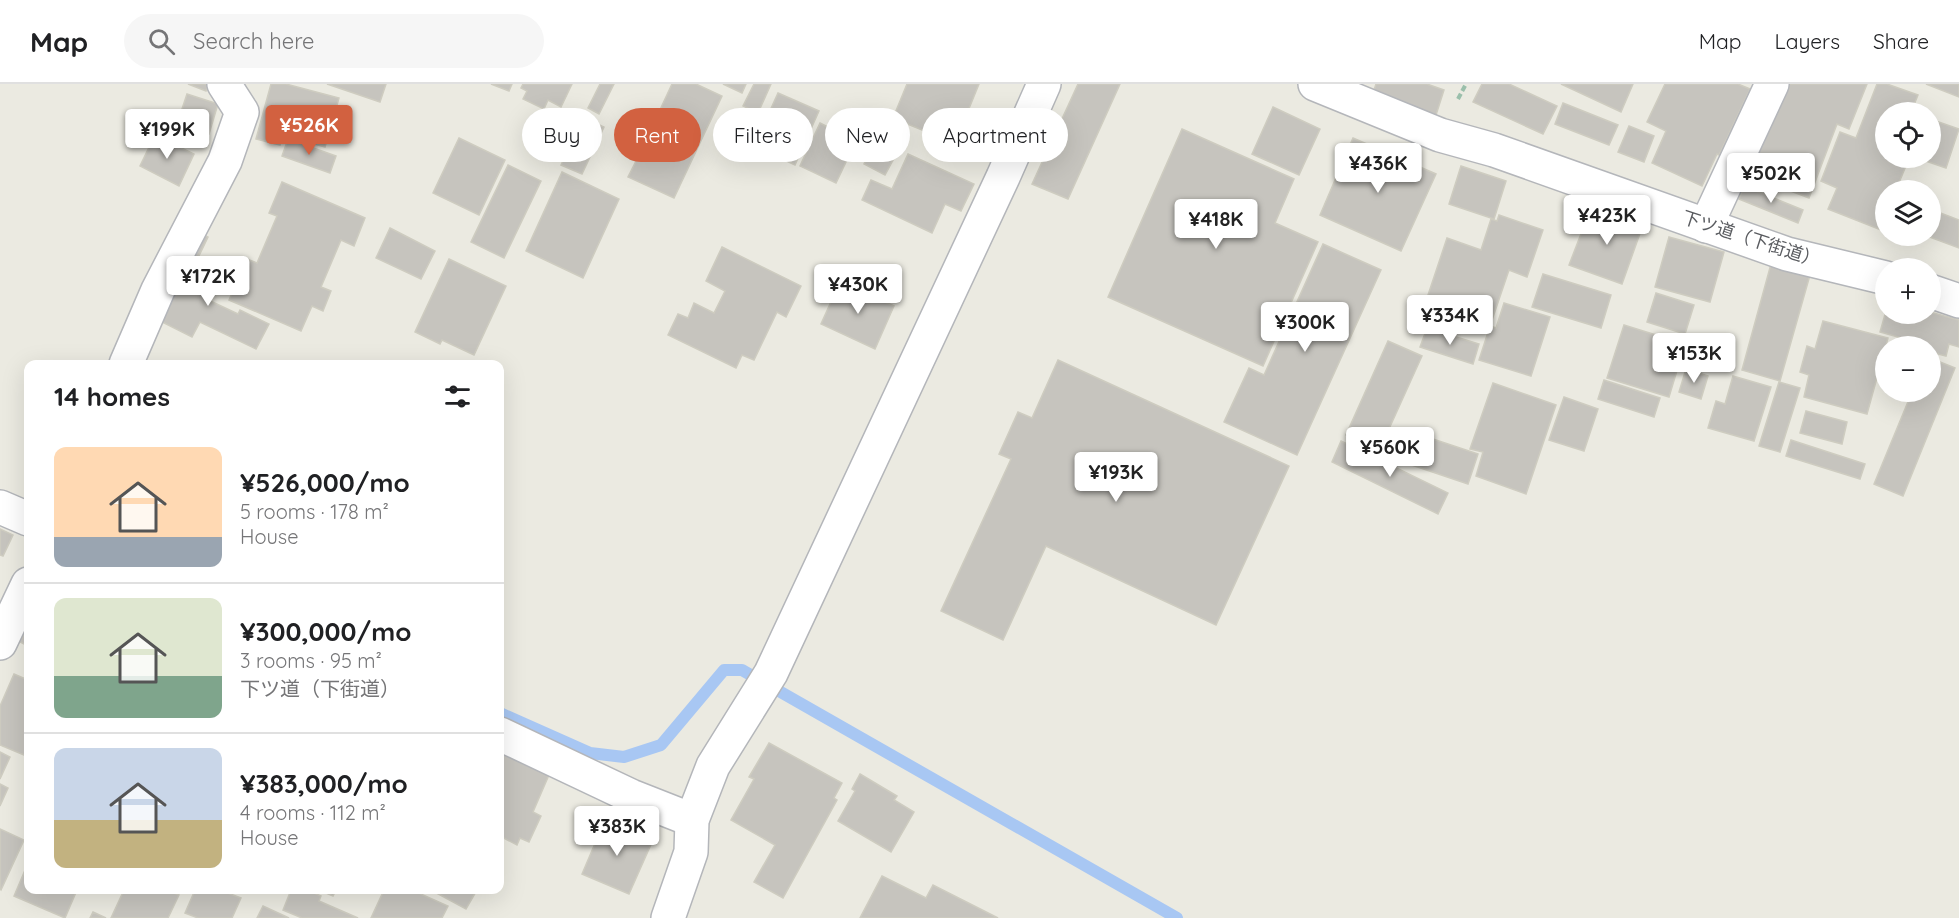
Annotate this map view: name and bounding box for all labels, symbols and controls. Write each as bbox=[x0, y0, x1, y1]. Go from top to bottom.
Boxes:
search box bbox=[124, 14, 544, 68]
text: Map bbox=[30, 24, 88, 59]
icon: search bbox=[145, 25, 178, 58]
text: Search here bbox=[193, 27, 315, 55]
text: Map bbox=[1699, 28, 1742, 54]
text: Layers bbox=[1775, 28, 1840, 54]
text: Share bbox=[1873, 28, 1929, 54]
map controls bbox=[1875, 102, 1941, 402]
button: locate bbox=[1875, 102, 1941, 168]
pin: ¥526K bbox=[267, 105, 351, 156]
chip: Buy bbox=[522, 108, 602, 162]
chip: Rent bbox=[614, 108, 701, 162]
chip: Filters bbox=[713, 108, 813, 162]
chip: New bbox=[825, 108, 910, 162]
chip: Apartment bbox=[922, 108, 1068, 162]
pin: ¥199K bbox=[125, 109, 209, 160]
text: ¥526K bbox=[280, 112, 338, 137]
text: ¥199K bbox=[139, 116, 195, 141]
pin: ¥436K bbox=[1336, 143, 1420, 194]
text: ¥436K bbox=[1349, 150, 1407, 175]
pin: ¥502K bbox=[1729, 153, 1813, 204]
text: ¥502K bbox=[1741, 160, 1801, 185]
button: layers bbox=[1875, 180, 1941, 246]
pin: ¥423K bbox=[1565, 195, 1649, 246]
pin: ¥418K bbox=[1174, 199, 1258, 250]
text: ¥423K bbox=[1578, 202, 1636, 227]
street label: 下ツ道（下街道） bbox=[1679, 205, 1823, 272]
text: ¥418K bbox=[1189, 206, 1243, 231]
pin: ¥172K bbox=[166, 256, 250, 307]
button: + bbox=[1875, 258, 1941, 324]
text: ¥172K bbox=[180, 263, 236, 288]
pin: ¥430K bbox=[816, 264, 900, 315]
text: ¥430K bbox=[828, 271, 888, 296]
pin: ¥334K bbox=[1408, 295, 1492, 346]
pin: ¥300K bbox=[1263, 302, 1347, 353]
text: ¥334K bbox=[1421, 302, 1479, 327]
text: ¥300K bbox=[1275, 309, 1335, 334]
pin: ¥153K bbox=[1652, 333, 1736, 384]
button: − bbox=[1875, 336, 1941, 402]
text: ¥153K bbox=[1666, 340, 1722, 365]
text: 14 homes bbox=[54, 380, 170, 413]
icon: filters bbox=[441, 380, 474, 413]
pin: ¥560K bbox=[1348, 427, 1432, 478]
text: ¥560K bbox=[1360, 434, 1420, 459]
pin: ¥193K bbox=[1074, 452, 1158, 503]
text: ¥193K bbox=[1089, 459, 1143, 484]
text: ¥526,000/mo bbox=[240, 466, 410, 499]
icon: home bbox=[102, 471, 174, 543]
text: 5 rooms · 178 m² bbox=[240, 499, 389, 524]
text: House bbox=[240, 524, 299, 549]
text: ¥300,000/mo bbox=[240, 615, 411, 648]
icon: home bbox=[102, 622, 174, 694]
text: 3 rooms · 95 m² bbox=[240, 648, 382, 673]
text: 下ツ道（下街道） bbox=[240, 676, 400, 701]
text: ¥383,000/mo bbox=[240, 767, 408, 800]
icon: home bbox=[102, 772, 174, 844]
text: 4 rooms · 112 m² bbox=[240, 800, 386, 825]
pin: ¥383K bbox=[575, 806, 659, 857]
text: ¥383K bbox=[588, 813, 646, 838]
text: House bbox=[240, 825, 299, 850]

